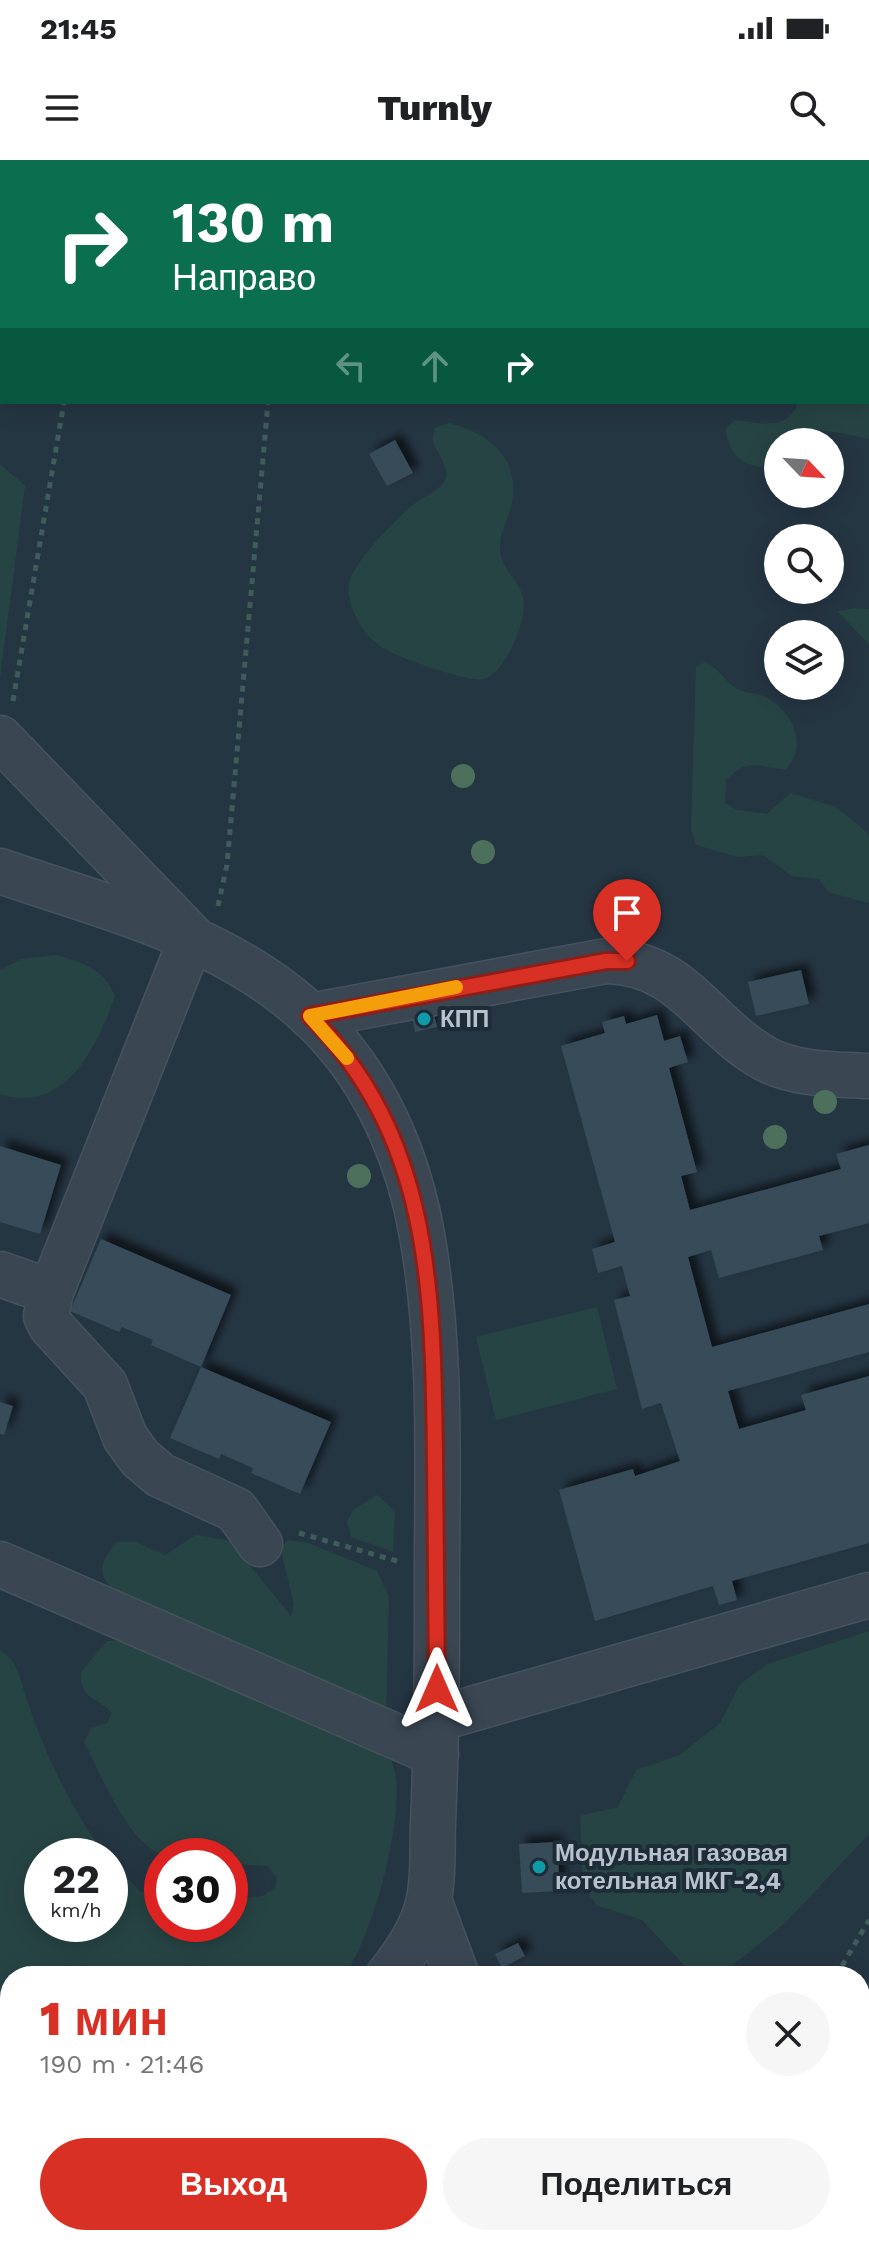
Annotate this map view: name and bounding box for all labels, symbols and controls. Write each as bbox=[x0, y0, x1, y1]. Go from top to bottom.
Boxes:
text: 21:45 bbox=[40, 11, 117, 46]
icon: menu bbox=[40, 86, 84, 130]
icon: search bbox=[785, 86, 829, 130]
text: Turnly bbox=[377, 87, 492, 129]
text: 130 m bbox=[172, 190, 334, 256]
icon: right bbox=[40, 192, 144, 296]
text: Направо bbox=[172, 257, 316, 299]
icon: left bbox=[329, 344, 373, 388]
icon: ahead bbox=[413, 344, 457, 388]
icon: right bbox=[497, 344, 541, 388]
north arrow bbox=[764, 428, 844, 508]
map controls bbox=[764, 428, 844, 700]
button: search bbox=[764, 524, 844, 604]
button: layers bbox=[764, 620, 844, 700]
pin bbox=[593, 879, 661, 961]
icon: arrive bbox=[605, 891, 649, 935]
place label: КПП bbox=[440, 1005, 489, 1033]
marker: КПП bbox=[415, 1010, 433, 1028]
position arrow bbox=[395, 1647, 479, 1731]
speed limit sign: 30 bbox=[144, 1838, 248, 1942]
place label: Модульная газовая котельная МКГ-2,4 bbox=[555, 1839, 788, 1895]
text: 22 bbox=[52, 1856, 100, 1903]
marker: Модульная газовая котельная МКГ-2,4 bbox=[530, 1858, 548, 1876]
text: km/h bbox=[50, 1898, 102, 1922]
text: 1 мин bbox=[40, 1990, 168, 2047]
button: close bbox=[746, 1992, 830, 2076]
text: 190 m · 21:46 bbox=[40, 2049, 204, 2079]
button: Выход bbox=[40, 2138, 427, 2230]
button: Поделиться bbox=[443, 2138, 830, 2230]

